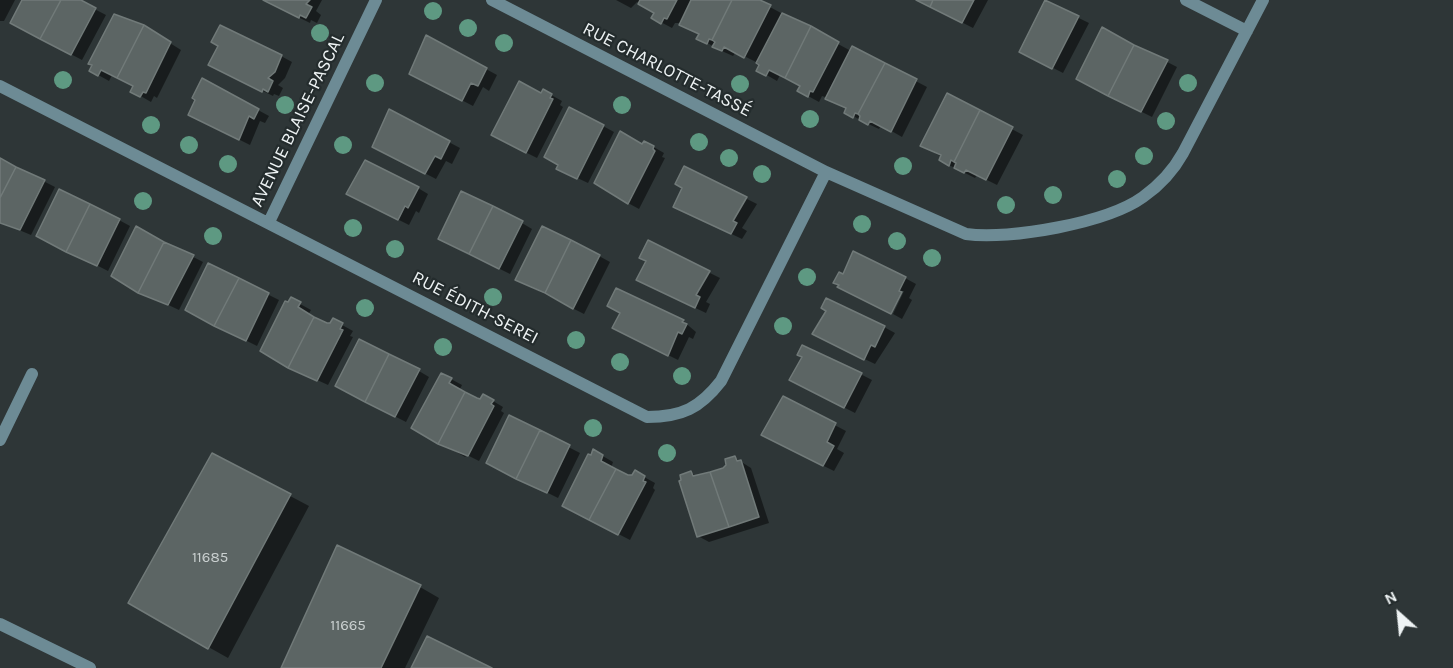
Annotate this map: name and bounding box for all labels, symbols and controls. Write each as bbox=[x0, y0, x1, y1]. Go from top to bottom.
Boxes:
street label: RUE CHARLOTTE-TASSÉ bbox=[579, 18, 755, 122]
street label: AVENUE BLAISE-PASCAL bbox=[246, 29, 350, 211]
street label: RUE ÉDITH-SEREI bbox=[408, 267, 542, 349]
house number: 11685 bbox=[192, 549, 228, 567]
north arrow bbox=[1369, 584, 1429, 644]
text: N bbox=[1381, 586, 1400, 609]
house number: 11665 bbox=[330, 617, 366, 635]

